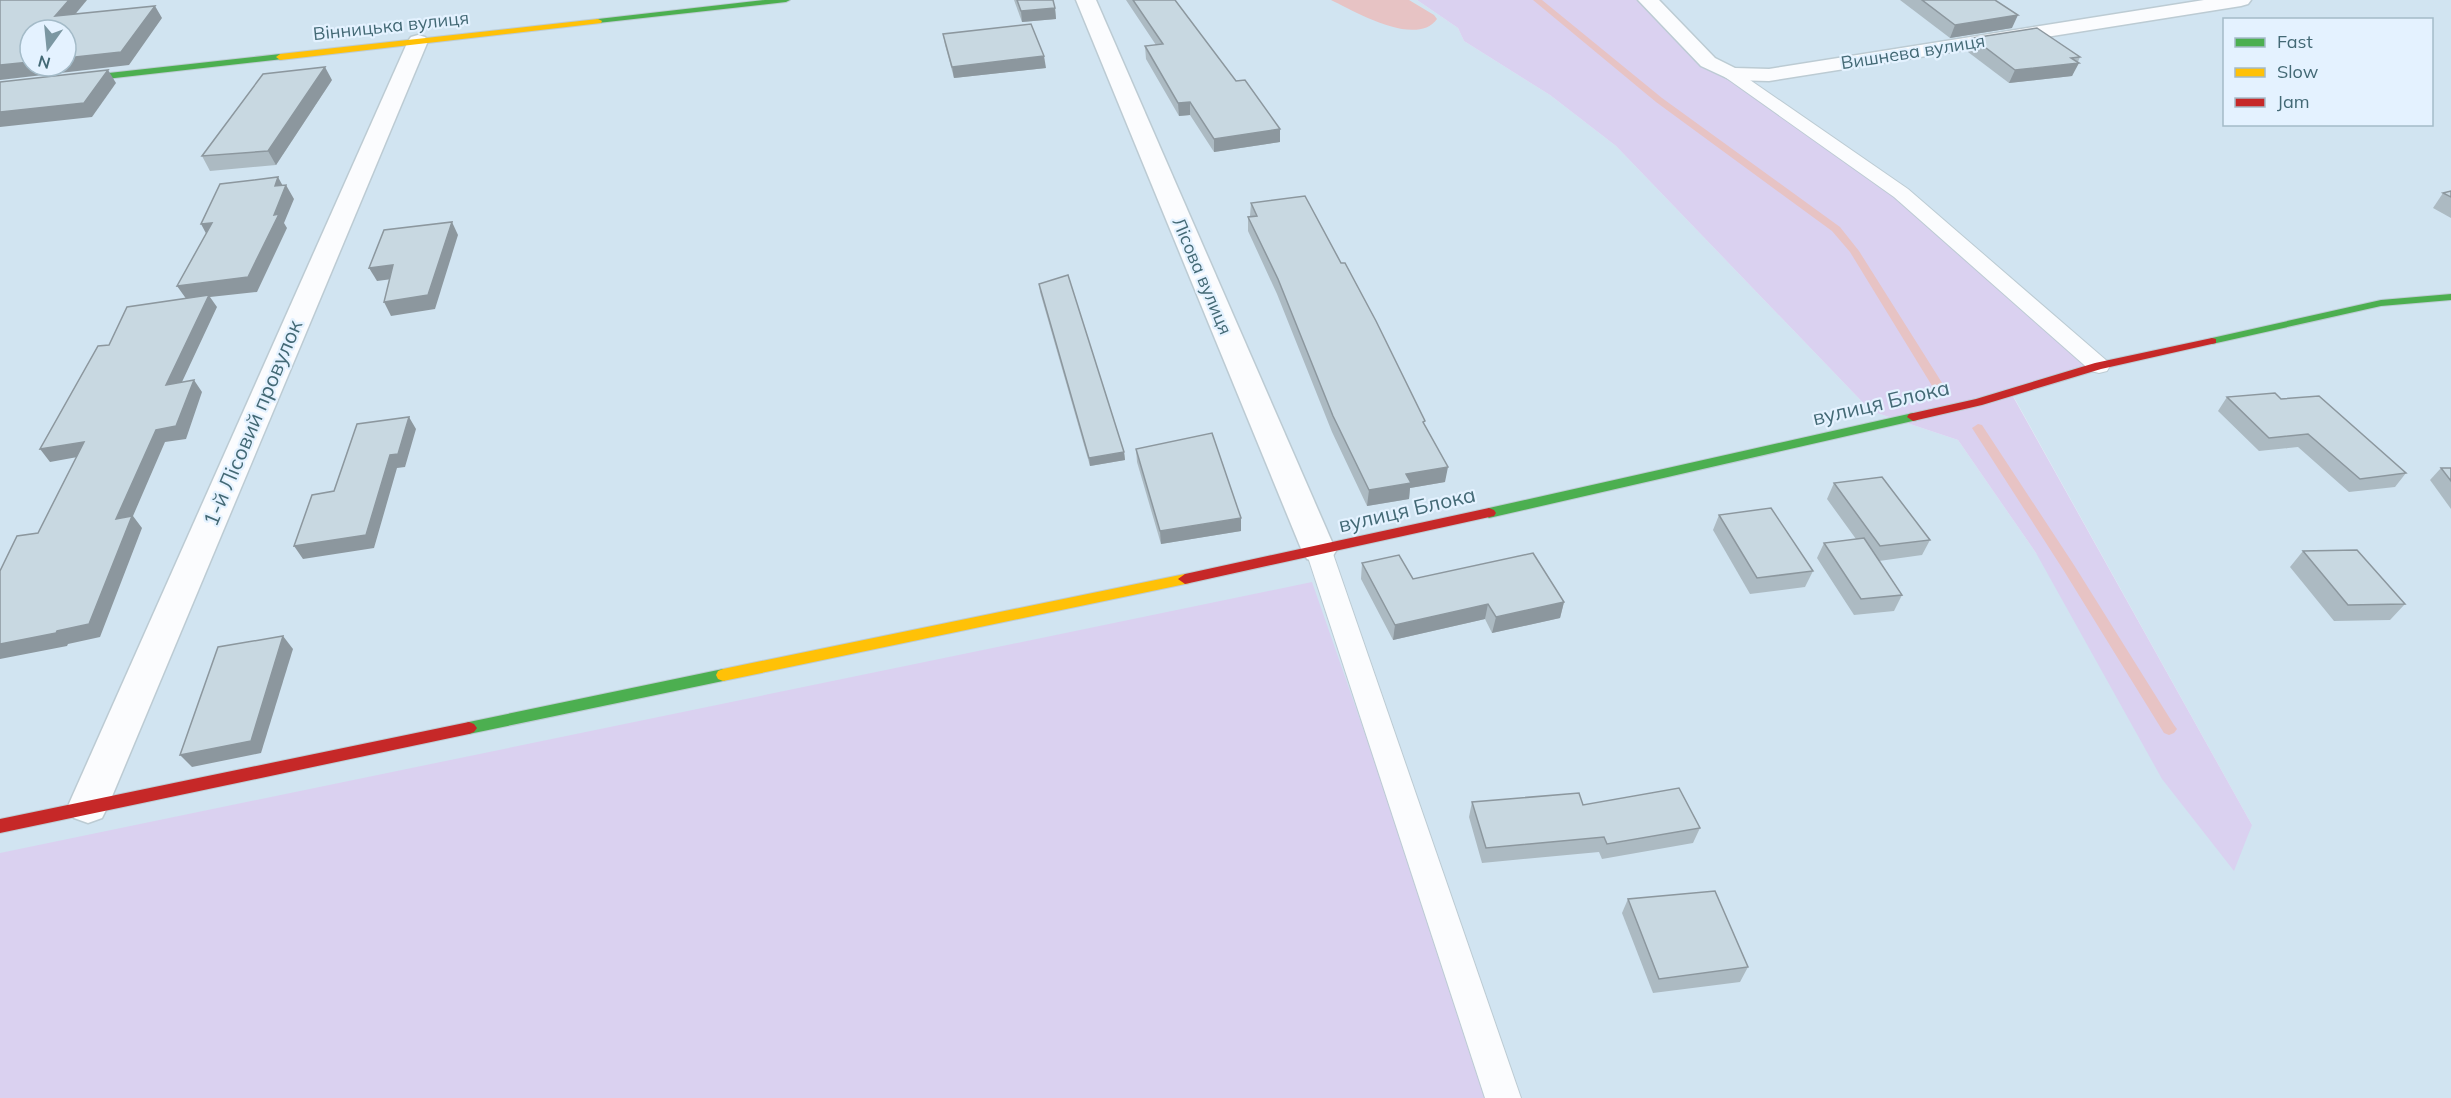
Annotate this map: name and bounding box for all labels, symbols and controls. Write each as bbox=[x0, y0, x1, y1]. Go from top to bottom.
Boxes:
street label: Вінницька вулиця bbox=[312, 6, 470, 45]
north arrow bbox=[18, 18, 78, 78]
legend bbox=[2223, 18, 2433, 126]
street label: Вишнева вулиця bbox=[1839, 29, 1987, 74]
text: Fast bbox=[2277, 30, 2313, 53]
text: N bbox=[36, 51, 53, 74]
text: Slow bbox=[2277, 60, 2319, 83]
text: Jam bbox=[2277, 90, 2310, 113]
street label: Лісова вулиця bbox=[1167, 214, 1237, 338]
street label: 1-й Лісовий провулок bbox=[197, 315, 308, 530]
street label: вулиця Блока bbox=[1810, 374, 1952, 430]
street label: вулиця Блока bbox=[1336, 481, 1478, 537]

